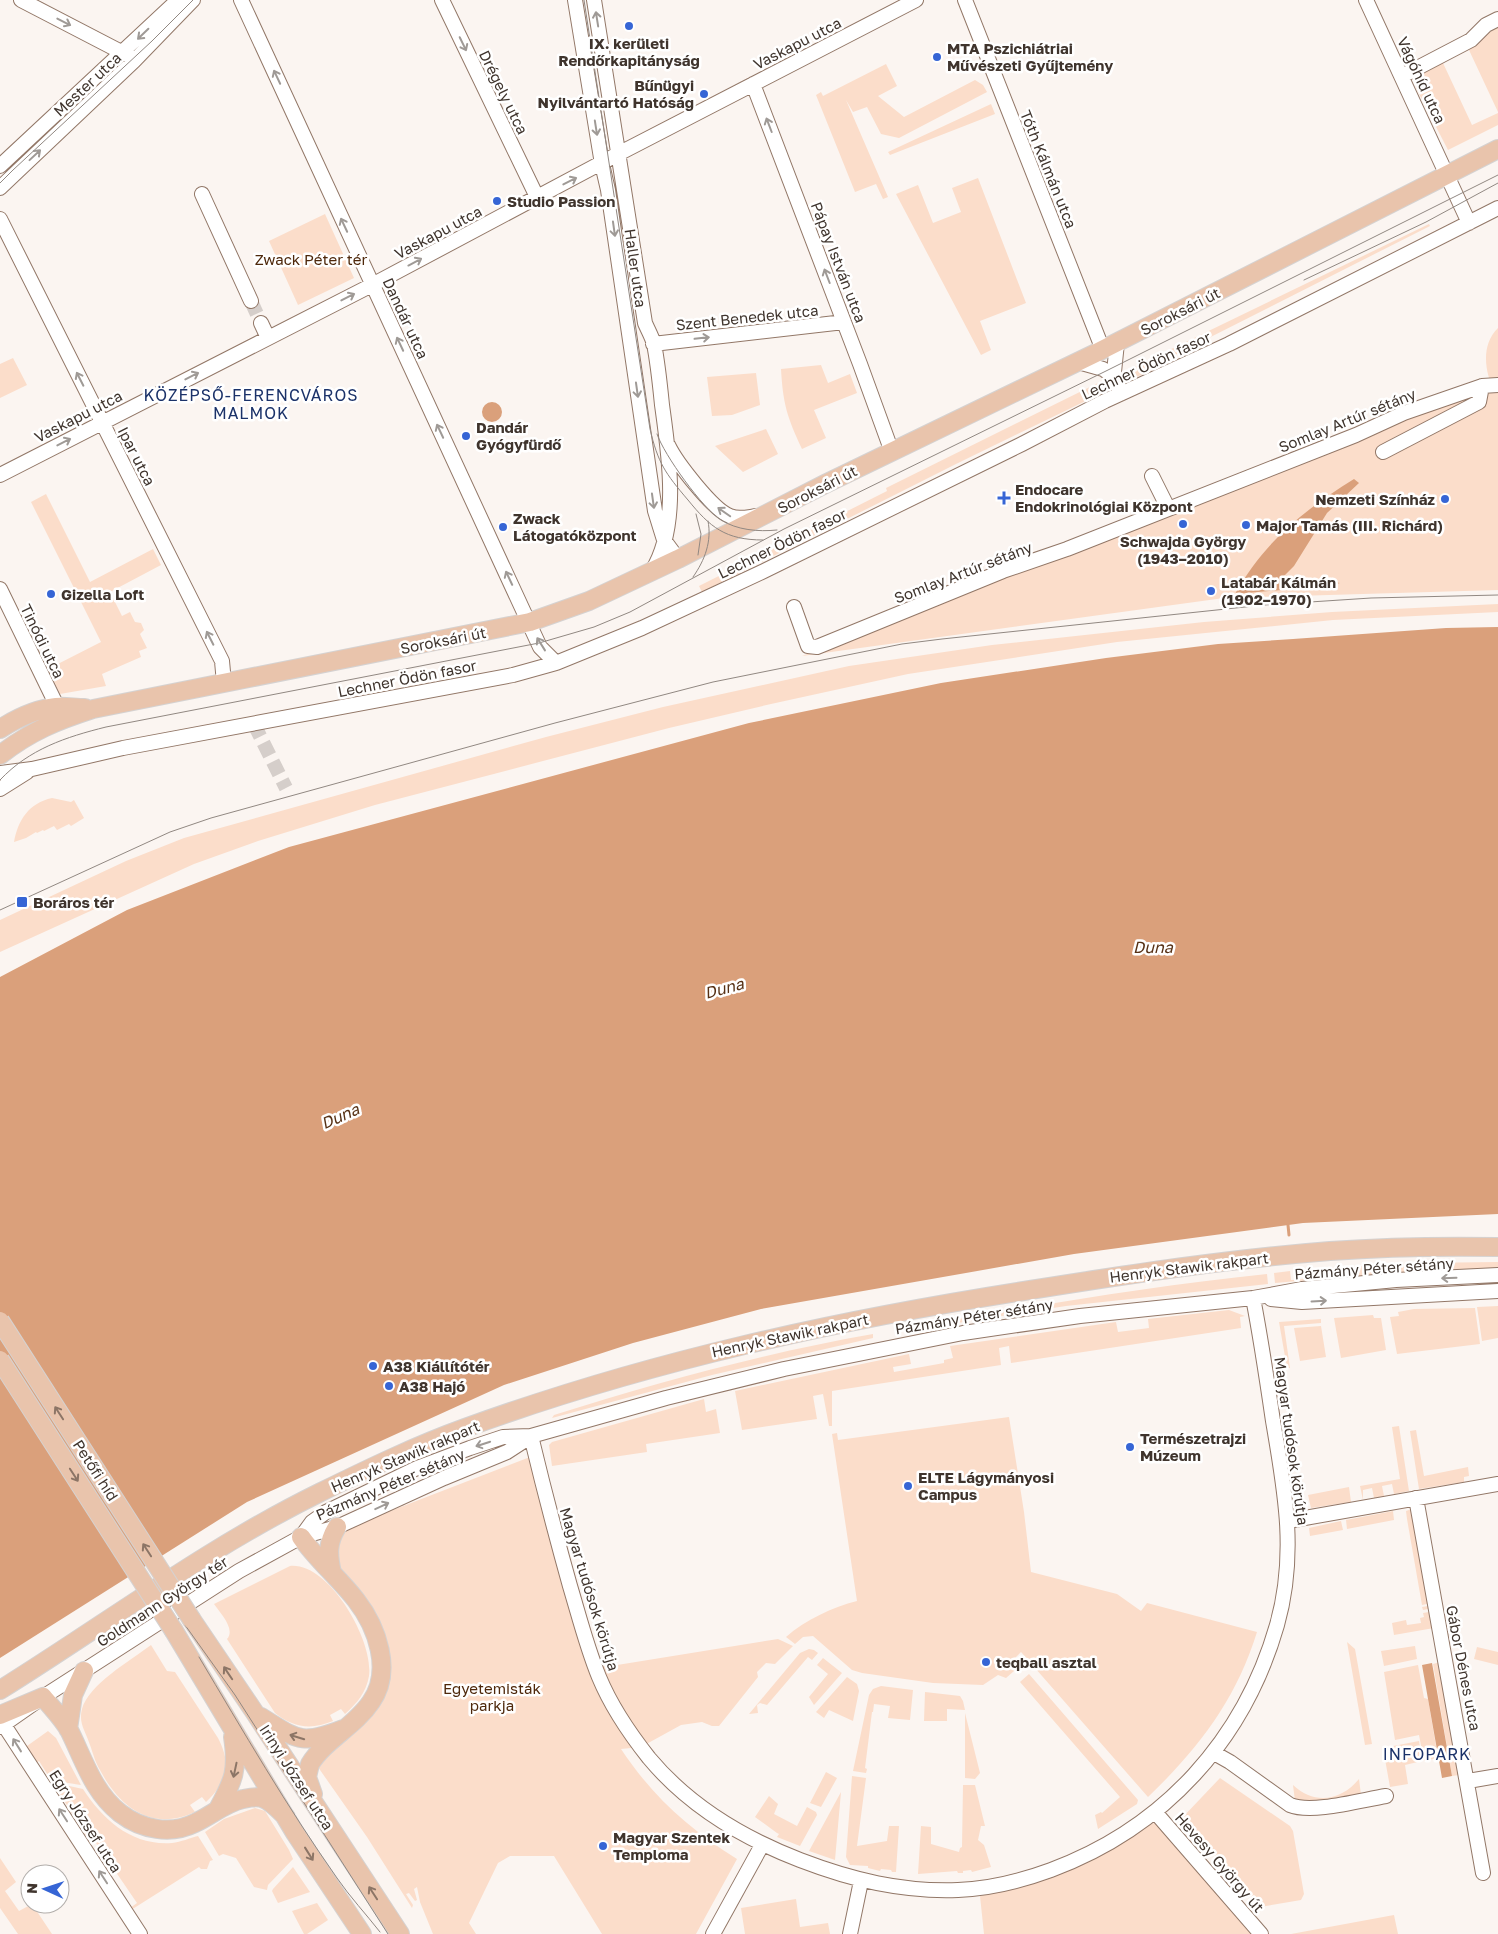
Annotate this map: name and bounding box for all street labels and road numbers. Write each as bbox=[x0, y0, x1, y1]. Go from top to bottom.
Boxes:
street label: Vaskapu utca bbox=[750, 13, 844, 73]
street label: Vágóhíd utca bbox=[1394, 34, 1450, 126]
street label: Drégely utca bbox=[476, 47, 532, 137]
street label: Mester utca bbox=[50, 48, 124, 120]
street label: Tóth Kálmán utca bbox=[1017, 107, 1081, 231]
street label: Pápay István utca bbox=[808, 199, 870, 325]
street label: Vaskapu utca bbox=[391, 201, 485, 263]
street label: Haller utca bbox=[622, 227, 650, 309]
street label: Dandár utca bbox=[379, 275, 433, 361]
street label: Soroksári út bbox=[1137, 283, 1223, 339]
street label: Szent Benedek utca bbox=[675, 301, 819, 333]
street label: Lechner Ödön fasor bbox=[1078, 327, 1214, 403]
street label: Somlay Artúr sétány bbox=[1276, 384, 1419, 456]
street label: Vaskapu utca bbox=[31, 386, 125, 446]
street label: Ipar utca bbox=[115, 424, 159, 488]
street label: Soroksári út bbox=[774, 461, 860, 517]
street label: Lechner Ödön fasor bbox=[715, 504, 849, 582]
street label: Somlay Artúr sétány bbox=[891, 537, 1035, 607]
street label: Tinódi utca bbox=[17, 601, 69, 681]
street label: Soroksári út bbox=[399, 623, 487, 657]
street label: Lechner Ödön fasor bbox=[336, 656, 478, 700]
street label: Henryk Sławik rakpart bbox=[1108, 1248, 1270, 1286]
street label: Pázmány Péter sétány bbox=[1294, 1253, 1455, 1283]
street label: Pázmány Péter sétány bbox=[894, 1295, 1055, 1337]
street label: Henryk Sławik rakpart bbox=[710, 1310, 870, 1360]
street label: Magyar tudósok körútja bbox=[1271, 1356, 1313, 1526]
street label: Henryk Sławik rakpart bbox=[328, 1416, 482, 1496]
street label: Petőfi híd bbox=[70, 1436, 122, 1504]
street label: Pázmány Péter sétány bbox=[313, 1444, 468, 1523]
street label: Magyar tudósok körútja bbox=[557, 1505, 623, 1673]
street label: Goldmann György tér bbox=[93, 1552, 231, 1650]
street label: Gábor Dénes utca bbox=[1443, 1604, 1485, 1732]
street label: Irinyi József utca bbox=[256, 1721, 338, 1833]
street label: Egry József utca bbox=[46, 1766, 126, 1876]
street label: Hevesy György út bbox=[1172, 1808, 1268, 1916]

